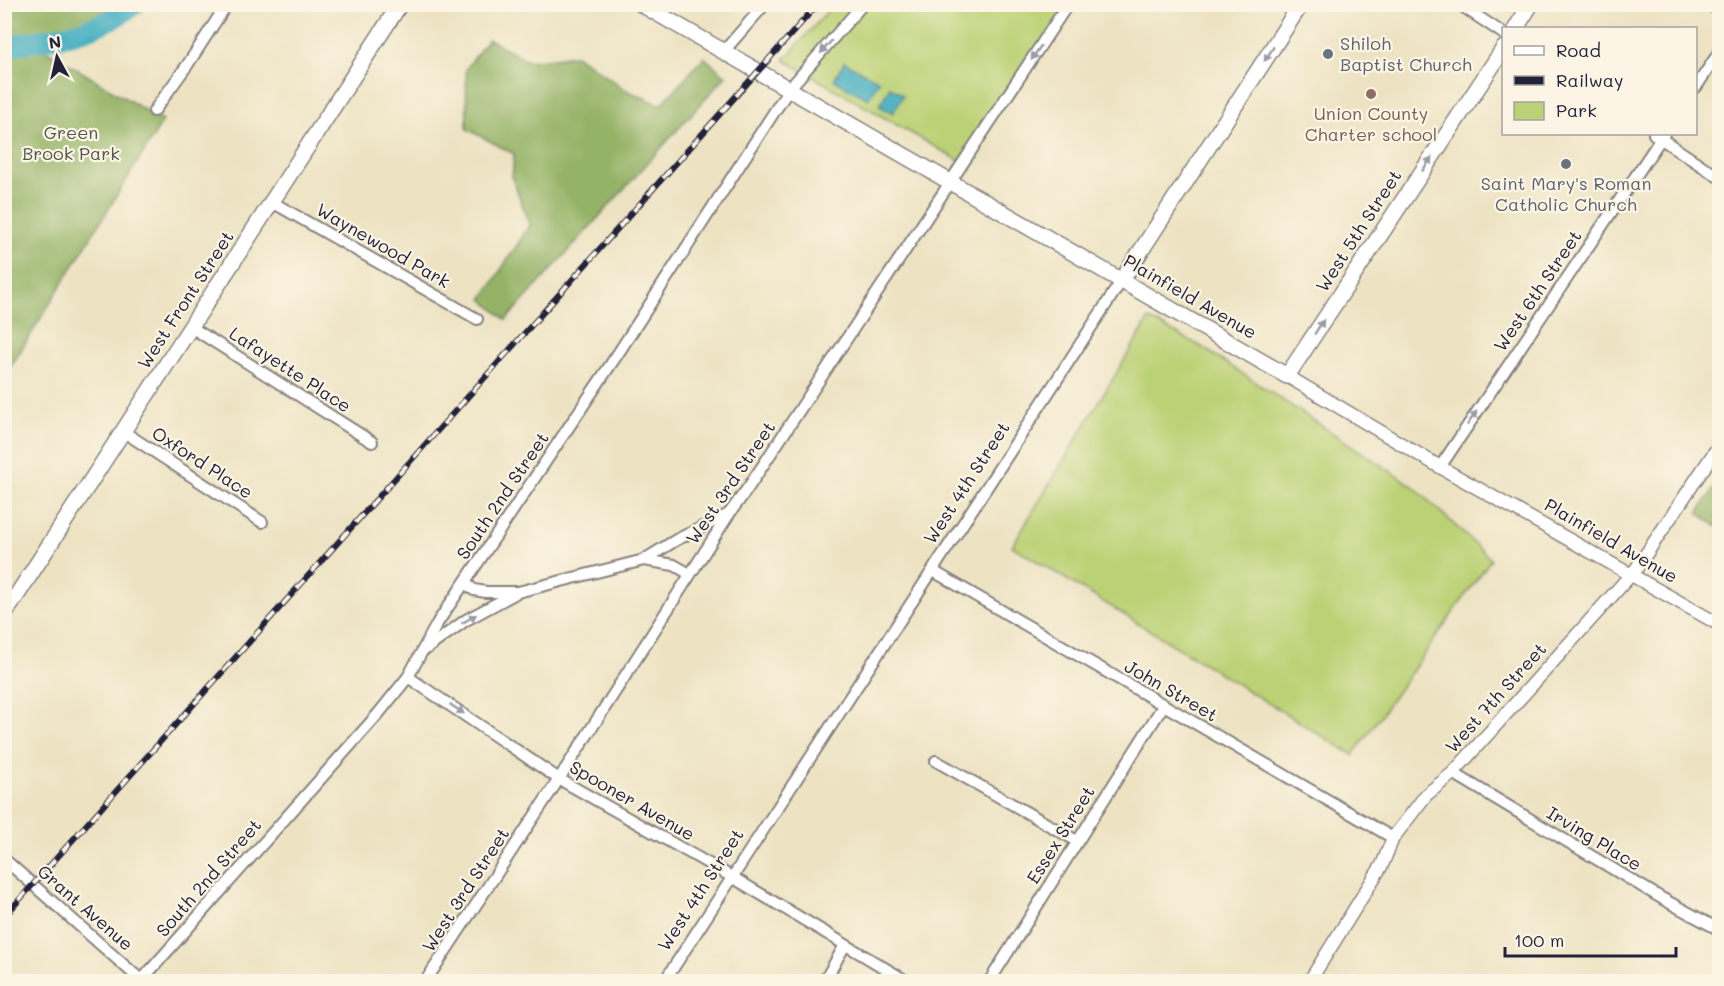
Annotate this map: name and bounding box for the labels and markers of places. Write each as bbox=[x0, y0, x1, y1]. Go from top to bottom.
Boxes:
place label: Shiloh Baptist Church bbox=[1340, 31, 1472, 76]
marker: Shiloh Baptist Church bbox=[1321, 47, 1335, 61]
marker: Union County Charter school bbox=[1364, 87, 1378, 101]
place label: Union County Charter school bbox=[1305, 101, 1437, 146]
marker: Saint Mary's Roman Catholic Church bbox=[1559, 157, 1573, 171]
place label: Saint Mary's Roman Catholic Church bbox=[1481, 171, 1651, 216]

